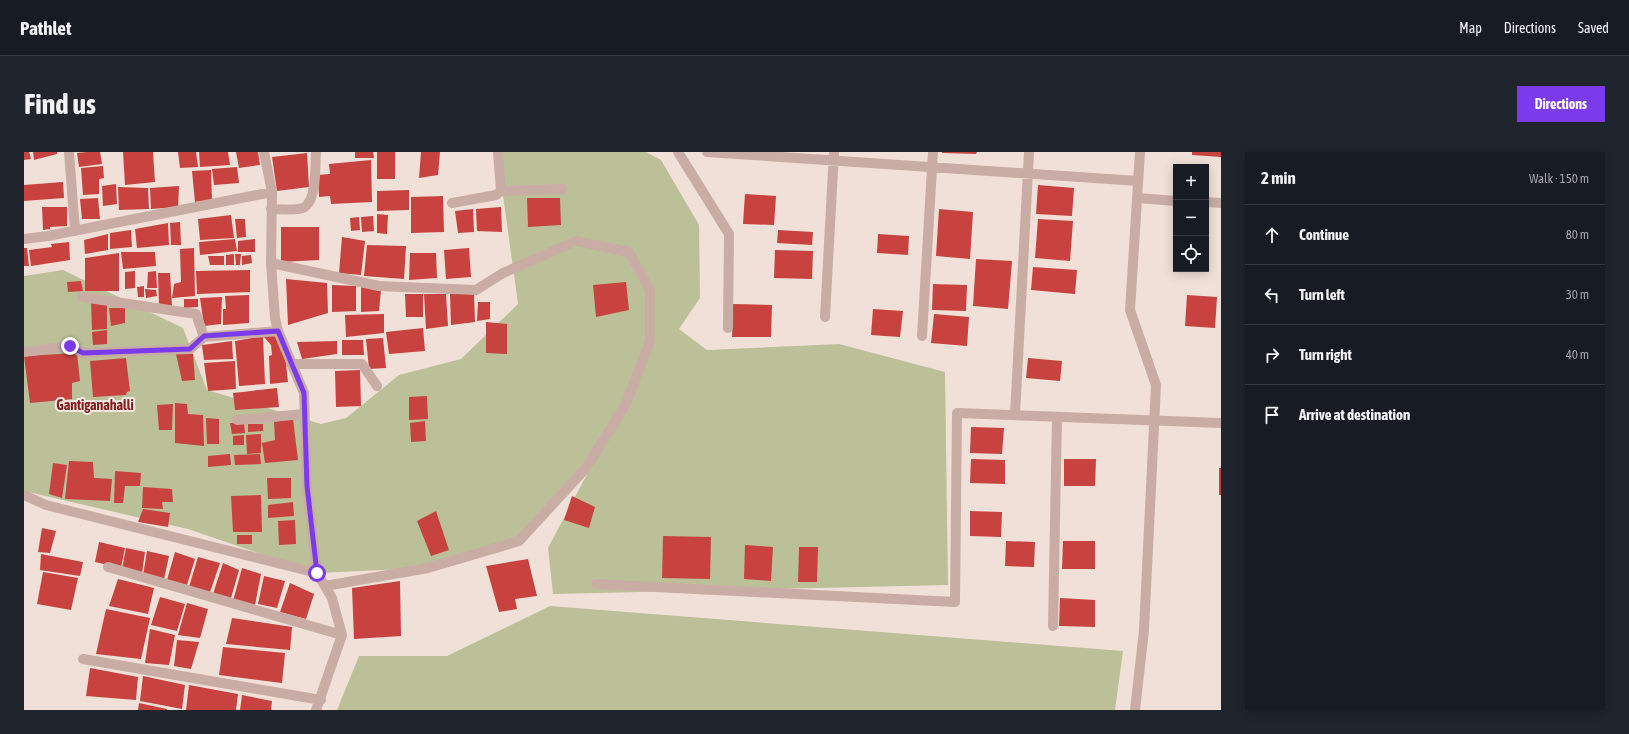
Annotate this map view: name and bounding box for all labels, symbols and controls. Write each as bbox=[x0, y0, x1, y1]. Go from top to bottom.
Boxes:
text: Pathlet bbox=[20, 17, 71, 39]
text: Map bbox=[1459, 20, 1482, 36]
text: Directions bbox=[1504, 20, 1556, 36]
text: Saved bbox=[1578, 20, 1609, 36]
button: Directions bbox=[1517, 86, 1605, 122]
text: Find us bbox=[24, 88, 96, 120]
map controls bbox=[1173, 164, 1209, 272]
button: + bbox=[1173, 164, 1209, 200]
text: 2 min bbox=[1261, 168, 1296, 188]
text: Walk · 150 m bbox=[1529, 171, 1589, 186]
button: − bbox=[1173, 200, 1209, 236]
icon: ahead bbox=[1261, 224, 1283, 246]
text: Continue bbox=[1299, 226, 1349, 243]
text: 80 m bbox=[1566, 227, 1589, 242]
button: locate bbox=[1173, 236, 1209, 272]
icon: left bbox=[1261, 284, 1283, 306]
text: Turn left bbox=[1299, 286, 1345, 303]
text: 30 m bbox=[1566, 287, 1589, 302]
route end bbox=[61, 337, 79, 355]
icon: right bbox=[1261, 344, 1283, 366]
text: Turn right bbox=[1299, 346, 1352, 363]
text: 40 m bbox=[1566, 347, 1589, 362]
district label: Gantiganahalli bbox=[56, 397, 134, 413]
icon: arrive bbox=[1261, 404, 1283, 426]
text: Arrive at destination bbox=[1299, 406, 1410, 423]
route start bbox=[308, 564, 326, 582]

